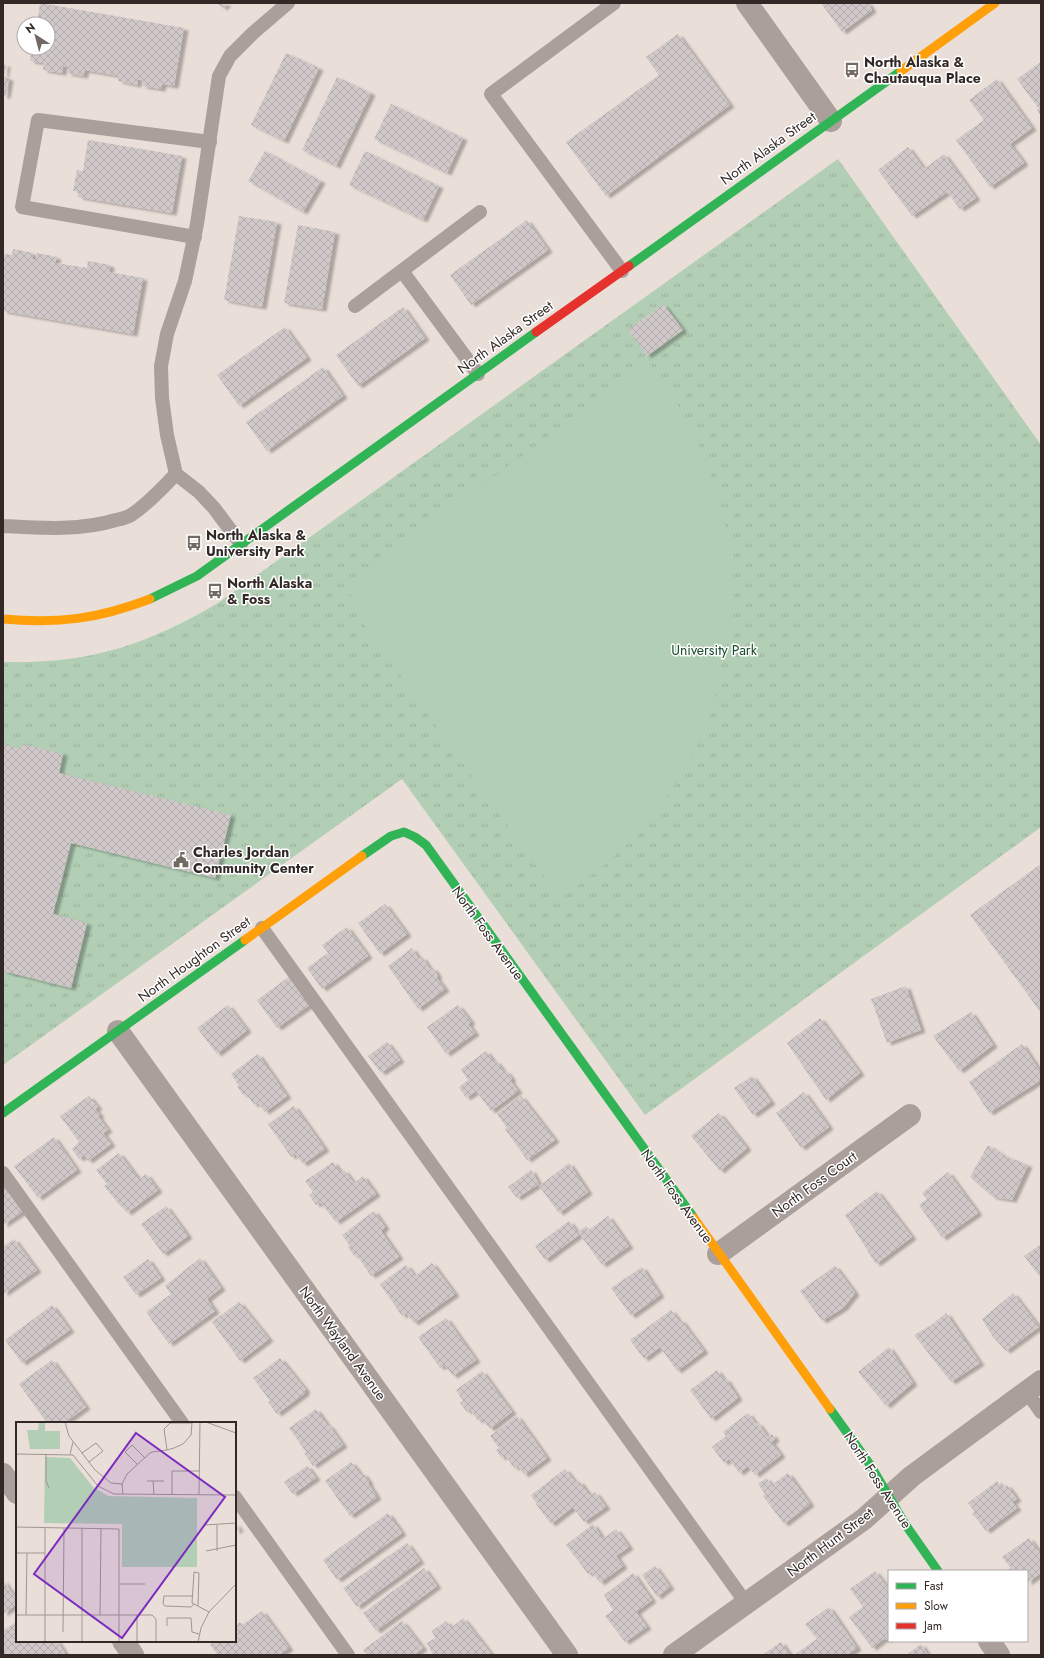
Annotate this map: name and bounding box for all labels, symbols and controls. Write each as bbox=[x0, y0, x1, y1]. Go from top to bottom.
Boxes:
north arrow bbox=[16, 16, 56, 56]
text: N bbox=[22, 19, 38, 37]
place label: North Alaska & Chautauqua Place bbox=[864, 52, 981, 88]
bus stop icon: North Alaska & Chautauqua Place bbox=[843, 61, 861, 79]
street label: North Alaska Street bbox=[716, 106, 820, 189]
street label: North Alaska Street bbox=[453, 295, 557, 378]
place label: North Alaska & University Park bbox=[206, 525, 307, 561]
bus stop icon: North Alaska & University Park bbox=[185, 534, 203, 552]
place label: North Alaska & Foss bbox=[227, 573, 312, 609]
bus stop icon: North Alaska & Foss bbox=[206, 582, 224, 600]
park label: University Park bbox=[671, 640, 758, 660]
place label: Charles Jordan Community Center bbox=[193, 842, 314, 878]
public building icon: Charles Jordan Community Center bbox=[172, 851, 190, 869]
street label: North Foss Avenue bbox=[447, 882, 529, 984]
street label: North Houghton Street bbox=[134, 911, 255, 1007]
street label: North Foss Avenue bbox=[636, 1145, 718, 1247]
street label: North Foss Court bbox=[767, 1146, 861, 1222]
street label: North Wayland Avenue bbox=[295, 1282, 391, 1404]
inset map bbox=[16, 1422, 236, 1642]
street label: North Foss Avenue bbox=[839, 1428, 917, 1532]
street label: North Hunt Street bbox=[782, 1502, 878, 1581]
legend bbox=[888, 1570, 1028, 1642]
text: Fast bbox=[924, 1577, 943, 1595]
text: Slow bbox=[924, 1597, 949, 1615]
text: Jam bbox=[922, 1617, 942, 1635]

